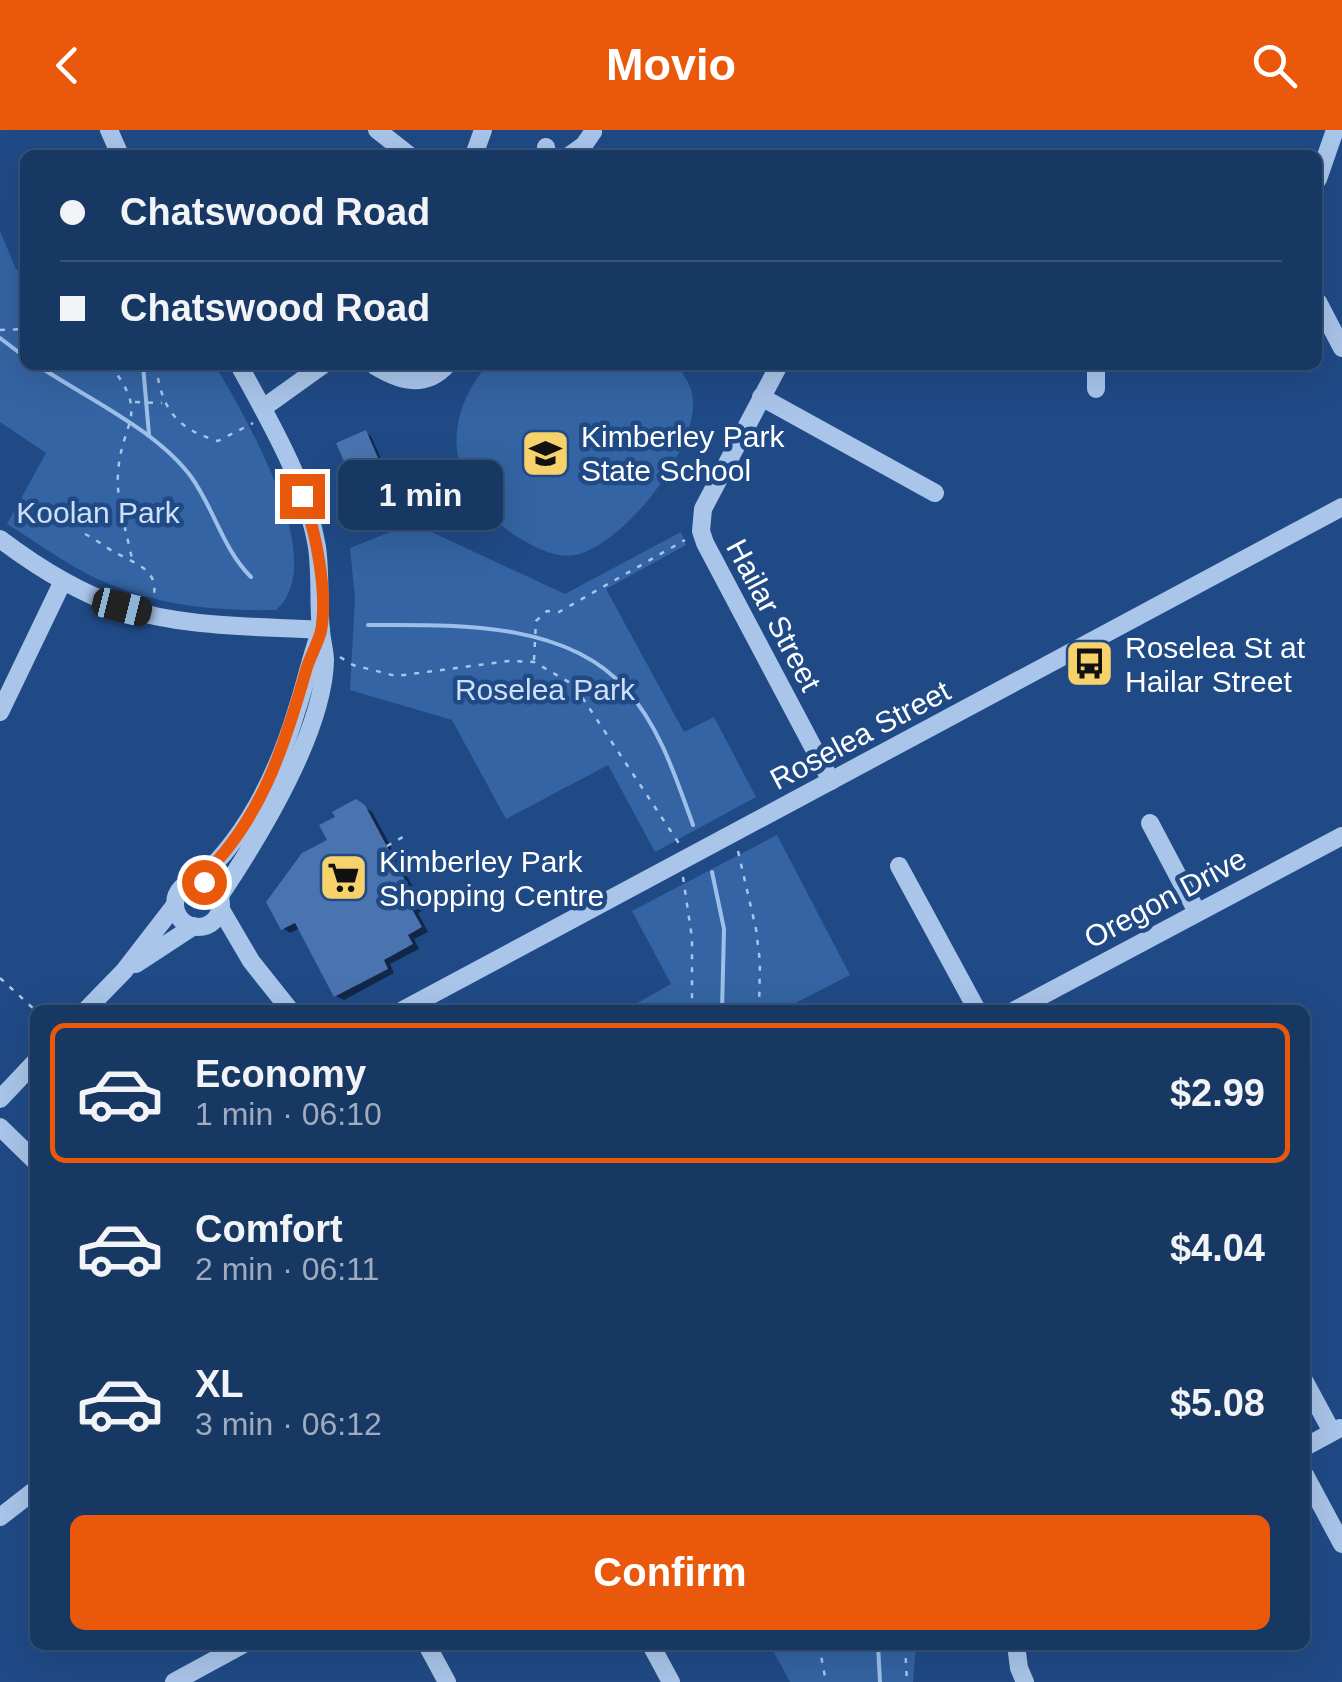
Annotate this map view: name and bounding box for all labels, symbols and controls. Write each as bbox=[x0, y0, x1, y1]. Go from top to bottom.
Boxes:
icon: back bbox=[40, 38, 95, 93]
icon: search bbox=[1247, 38, 1302, 93]
text: Movio bbox=[606, 39, 736, 90]
text: Chatswood Road bbox=[120, 191, 430, 233]
text: Chatswood Road bbox=[120, 287, 430, 329]
place label: Kimberley Park State School bbox=[581, 420, 785, 487]
school or university icon: Kimberley Park State School bbox=[520, 427, 572, 479]
callout: 1 min bbox=[337, 461, 502, 531]
route end bbox=[280, 474, 325, 519]
text: 1 min bbox=[379, 477, 462, 513]
park label: Koolan Park bbox=[16, 496, 181, 529]
street label: Hailar Street bbox=[720, 534, 828, 697]
car bbox=[89, 585, 155, 629]
place label: Roselea St at Hailar Street bbox=[1125, 631, 1306, 698]
bus stop icon: Roselea St at Hailar Street bbox=[1064, 638, 1116, 690]
park label: Roselea Park bbox=[455, 673, 636, 706]
street label: Roselea Street bbox=[765, 674, 956, 796]
street label: Oregon Drive bbox=[1078, 842, 1252, 954]
place label: Kimberley Park Shopping Centre bbox=[379, 845, 604, 912]
supermarket icon: Kimberley Park Shopping Centre bbox=[318, 852, 370, 904]
route start bbox=[182, 860, 227, 905]
icon: car bbox=[75, 1048, 165, 1138]
text: Economy bbox=[195, 1053, 366, 1095]
text: $2.99 bbox=[1170, 1072, 1265, 1114]
text: 1 min · 06:10 bbox=[195, 1096, 382, 1132]
icon: car bbox=[75, 1203, 165, 1293]
text: Comfort bbox=[195, 1208, 343, 1250]
text: $4.04 bbox=[1170, 1227, 1265, 1269]
text: 2 min · 06:11 bbox=[195, 1251, 379, 1287]
icon: car bbox=[75, 1358, 165, 1448]
text: XL bbox=[195, 1363, 244, 1405]
text: $5.08 bbox=[1170, 1382, 1265, 1424]
text: 3 min · 06:12 bbox=[195, 1406, 382, 1442]
button: Confirm bbox=[70, 1515, 1270, 1630]

